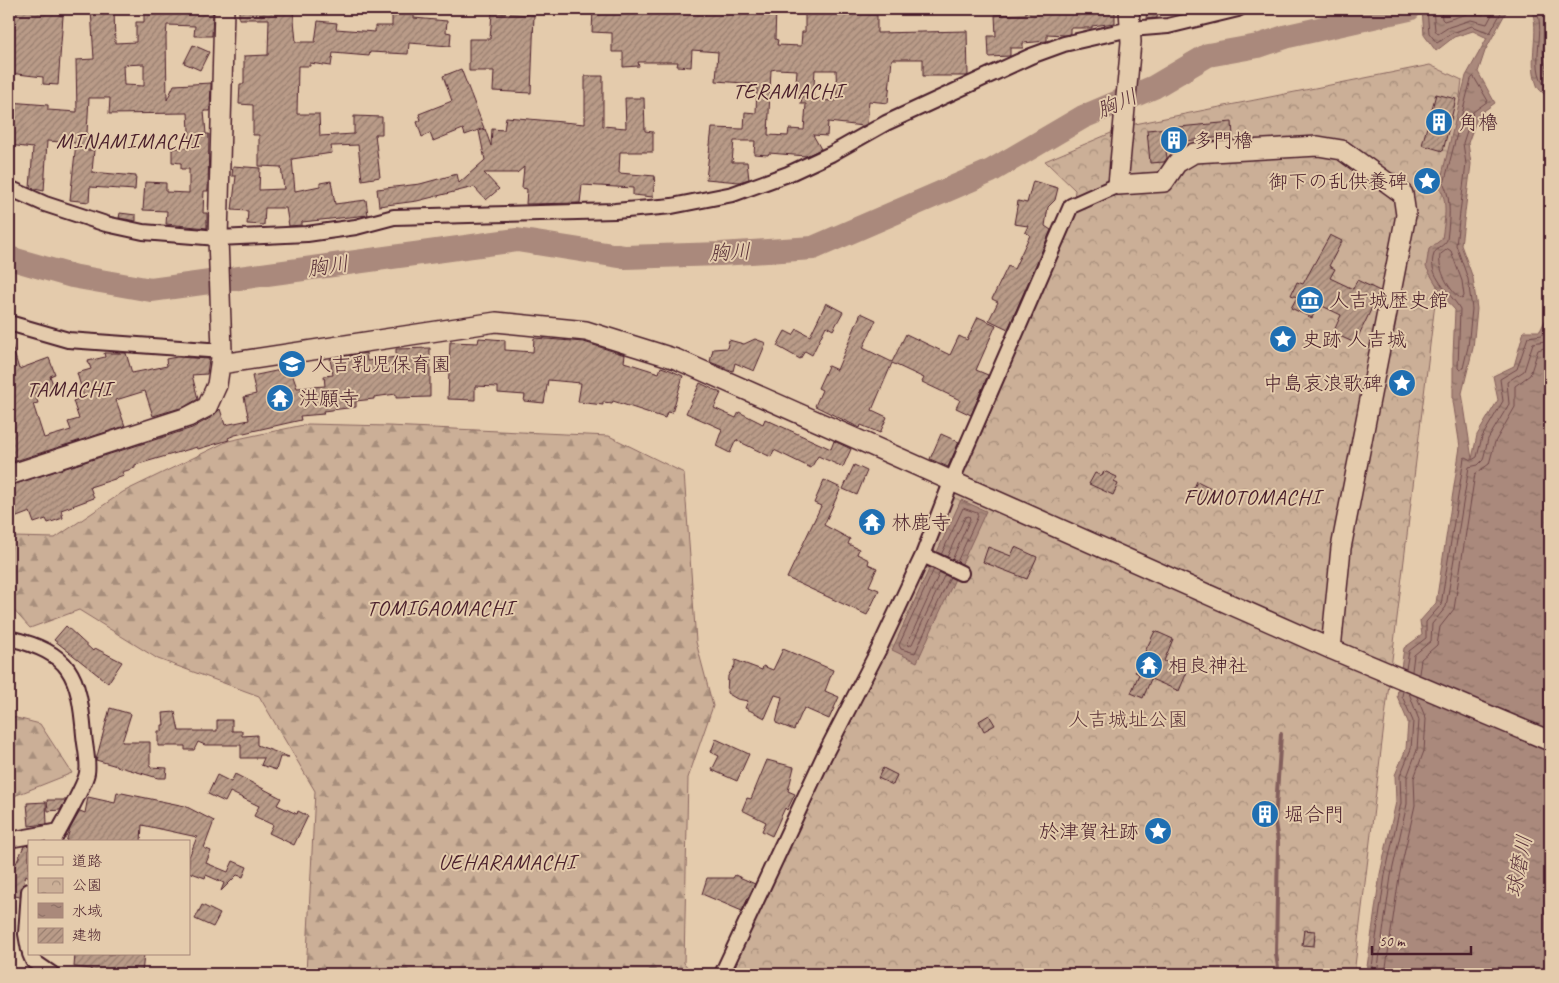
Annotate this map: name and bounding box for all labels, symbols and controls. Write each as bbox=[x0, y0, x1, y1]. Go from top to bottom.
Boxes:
district label: TERAMACHI bbox=[732, 77, 848, 105]
water label: 胸川 bbox=[1093, 83, 1141, 123]
building icon: 角櫓 bbox=[1424, 107, 1454, 137]
place label: 角櫓 bbox=[1458, 110, 1498, 135]
building icon: 多門櫓 bbox=[1159, 125, 1189, 155]
district label: MINAMIMACHI bbox=[56, 127, 204, 155]
place label: 多門櫓 bbox=[1193, 128, 1253, 153]
place icon: 御下の乱供養碑 bbox=[1412, 166, 1442, 196]
place label: 御下の乱供養碑 bbox=[1268, 169, 1408, 194]
water label: 胸川 bbox=[708, 238, 752, 266]
water label: 胸川 bbox=[305, 250, 351, 282]
museum icon: 人吉城歴史館 bbox=[1295, 285, 1325, 315]
place label: 人吉城歴史館 bbox=[1329, 288, 1449, 313]
place icon: 史跡 人吉城 bbox=[1268, 324, 1298, 354]
place label: 史跡 人吉城 bbox=[1302, 327, 1407, 352]
school or university icon: 人吉乳児保育園 bbox=[277, 349, 307, 379]
place label: 人吉乳児保育園 bbox=[311, 352, 451, 377]
place icon: 中島哀浪歌碑 bbox=[1387, 368, 1417, 398]
place label: 中島哀浪歌碑 bbox=[1263, 371, 1383, 396]
district label: TAMACHI bbox=[26, 375, 116, 403]
temple icon: 洪願寺 bbox=[265, 383, 295, 413]
place label: 洪願寺 bbox=[299, 386, 359, 411]
district label: FUMOTOMACHI bbox=[1183, 483, 1325, 511]
temple icon: 林鹿寺 bbox=[857, 507, 887, 537]
place label: 林鹿寺 bbox=[891, 510, 951, 535]
district label: TOMIGAOMACHI bbox=[366, 594, 518, 622]
temple icon: 相良神社 bbox=[1134, 650, 1164, 680]
place label: 相良神社 bbox=[1168, 653, 1248, 678]
park label: 人吉城址公園 bbox=[1068, 707, 1188, 732]
building icon: 堀合門 bbox=[1250, 799, 1280, 829]
place label: 堀合門 bbox=[1284, 802, 1344, 827]
place icon: 於津賀社跡 bbox=[1143, 816, 1173, 846]
place label: 於津賀社跡 bbox=[1039, 819, 1139, 844]
water label: 球磨川 bbox=[1500, 833, 1538, 899]
legend bbox=[28, 840, 190, 956]
district label: UEHARAMACHI bbox=[438, 848, 580, 876]
text: 道路 bbox=[72, 852, 102, 871]
text: 公園 bbox=[72, 876, 102, 895]
text: 水域 bbox=[72, 902, 102, 921]
scale bar bbox=[1372, 923, 1470, 955]
text: 建物 bbox=[72, 926, 102, 945]
text: 50 m bbox=[1379, 932, 1406, 951]

